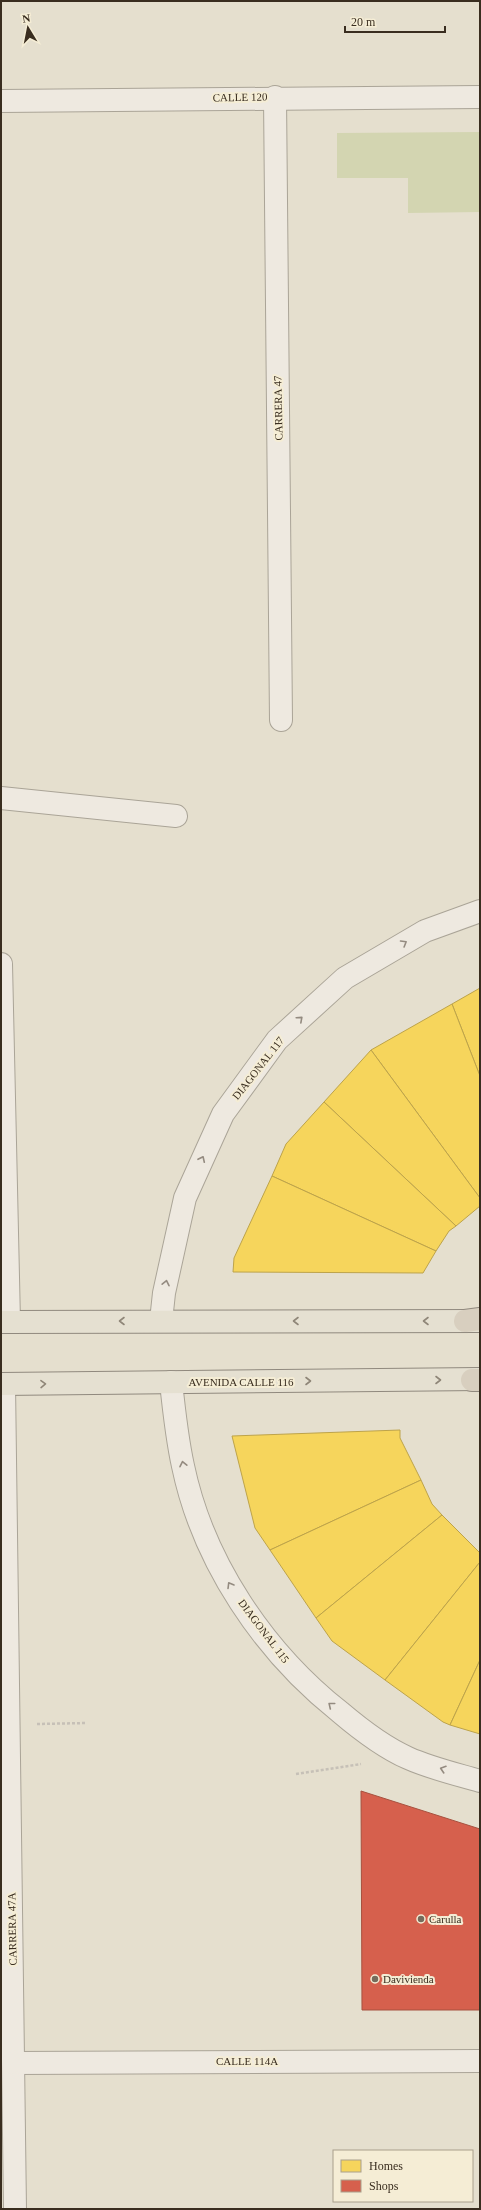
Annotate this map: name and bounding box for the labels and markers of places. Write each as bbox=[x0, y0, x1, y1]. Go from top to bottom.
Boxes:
place label: Carulla bbox=[429, 1913, 461, 1925]
marker: Carulla bbox=[416, 1914, 426, 1924]
place label: Davivienda bbox=[383, 1973, 434, 1985]
marker: Davivienda bbox=[370, 1974, 380, 1984]

